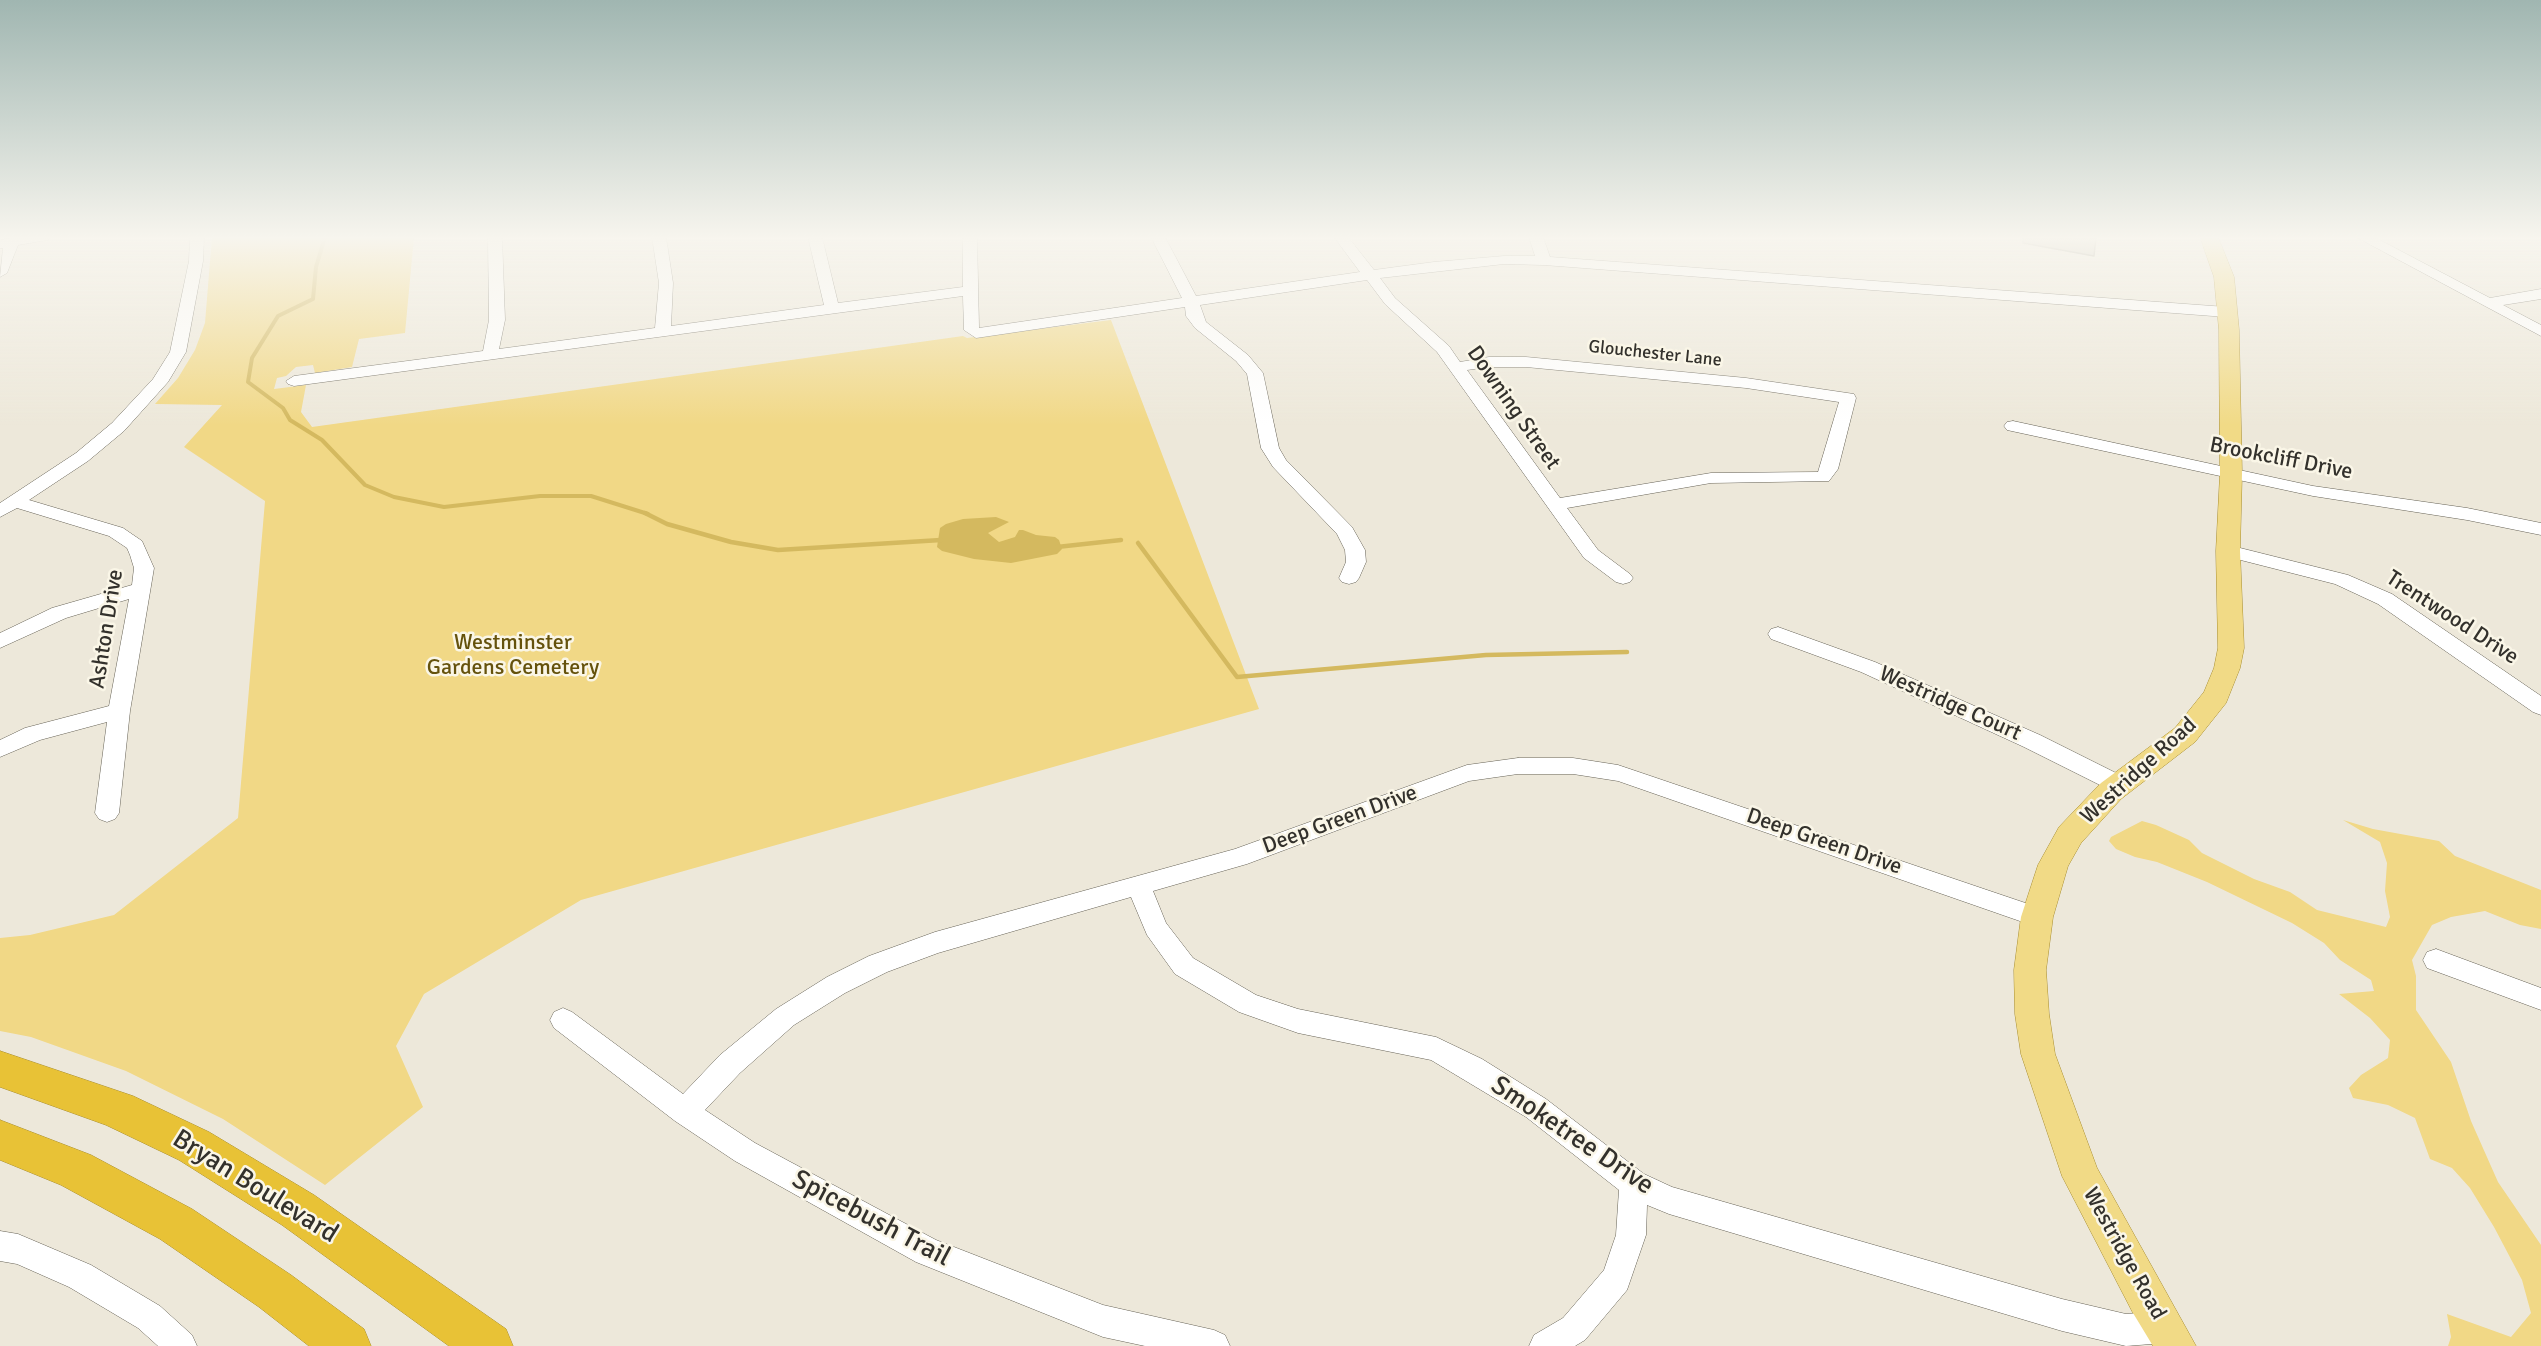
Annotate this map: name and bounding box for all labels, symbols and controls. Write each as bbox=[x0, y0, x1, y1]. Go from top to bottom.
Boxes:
street label: Glouchester Lane bbox=[1587, 336, 1723, 372]
street label: Downing Street bbox=[1461, 341, 1565, 475]
street label: Brookcliff Drive bbox=[2207, 432, 2355, 486]
street label: Trentwood Drive bbox=[2381, 565, 2523, 671]
street label: Ashton Drive bbox=[85, 568, 129, 690]
park label: Westminster Gardens Cemetery bbox=[427, 630, 599, 682]
street label: Westridge Court bbox=[1875, 661, 2025, 747]
street label: Westridge Road bbox=[2076, 712, 2202, 830]
street label: Deep Green Drive bbox=[1259, 780, 1421, 860]
street label: Deep Green Drive bbox=[1743, 803, 1905, 881]
street label: Smoketree Drive bbox=[1484, 1070, 1660, 1202]
street label: Bryan Boulevard bbox=[166, 1123, 344, 1251]
street label: Spicebush Trail bbox=[786, 1164, 956, 1274]
street label: Westridge Road bbox=[2077, 1183, 2171, 1325]

